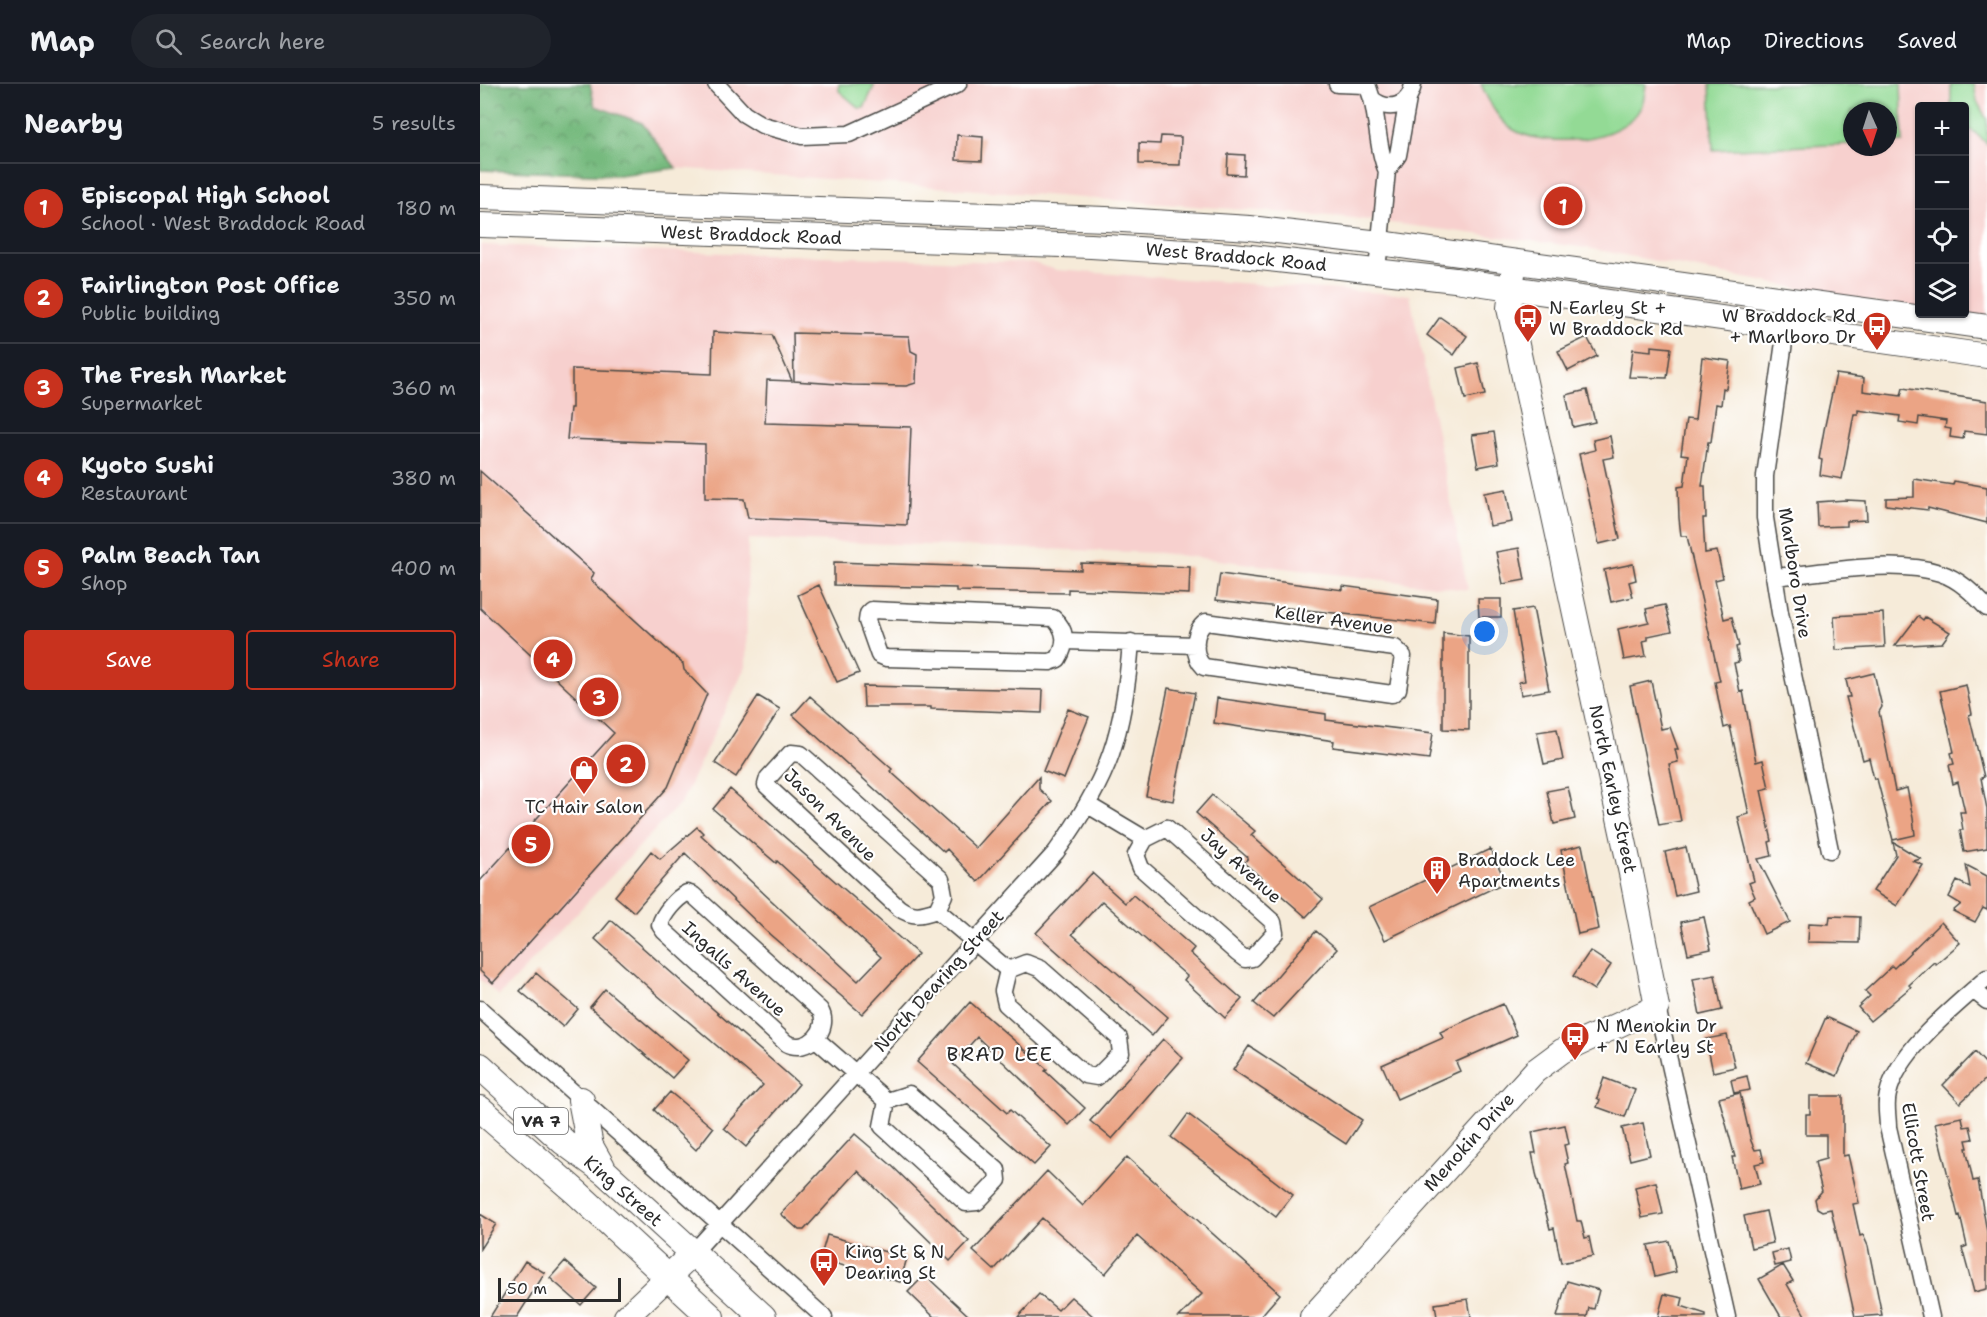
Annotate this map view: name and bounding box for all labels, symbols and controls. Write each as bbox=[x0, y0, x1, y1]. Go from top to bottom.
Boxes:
search box bbox=[131, 14, 551, 68]
text: Map bbox=[30, 22, 95, 60]
icon: search bbox=[152, 25, 185, 58]
text: Search here bbox=[200, 27, 325, 56]
text: Map bbox=[1686, 27, 1731, 55]
text: Directions bbox=[1764, 27, 1864, 55]
text: Saved bbox=[1897, 27, 1957, 55]
north arrow bbox=[1843, 102, 1897, 156]
map controls bbox=[1915, 102, 1969, 318]
button: + bbox=[1915, 102, 1969, 156]
text: Nearby bbox=[24, 106, 123, 141]
text: 5 results bbox=[372, 110, 456, 136]
button: − bbox=[1915, 156, 1969, 210]
text: Episcopal High School bbox=[81, 181, 330, 210]
pin: 1 bbox=[1544, 184, 1582, 228]
text: 1 bbox=[39, 195, 48, 221]
text: 180 m bbox=[396, 195, 456, 221]
text: School · West Braddock Road bbox=[81, 210, 365, 236]
button: locate bbox=[1915, 210, 1969, 264]
street label: West Braddock Road bbox=[660, 220, 842, 250]
street label: West Braddock Road bbox=[1144, 237, 1328, 277]
button: layers bbox=[1915, 264, 1969, 318]
text: Fairlington Post Office bbox=[81, 271, 340, 300]
text: 2 bbox=[37, 285, 51, 311]
text: 350 m bbox=[392, 285, 456, 311]
place label: N Earley St + W Braddock Rd bbox=[1549, 296, 1683, 341]
text: Public building bbox=[81, 300, 220, 326]
bus stop icon: N Earley St + W Braddock Rd bbox=[1512, 302, 1544, 344]
place label: W Braddock Rd + Marlboro Dr bbox=[1722, 304, 1856, 349]
bus stop icon: W Braddock Rd + Marlboro Dr bbox=[1861, 310, 1893, 352]
text: The Fresh Market bbox=[81, 361, 287, 390]
text: 3 bbox=[37, 375, 51, 401]
text: 360 m bbox=[391, 375, 456, 401]
text: Supermarket bbox=[81, 390, 203, 416]
text: Kyoto Sushi bbox=[81, 451, 214, 480]
text: 4 bbox=[37, 465, 51, 491]
text: 380 m bbox=[391, 465, 456, 491]
text: Restaurant bbox=[81, 480, 188, 506]
street label: Marlboro Drive bbox=[1773, 506, 1817, 640]
text: Palm Beach Tan bbox=[81, 541, 260, 570]
text: 5 bbox=[37, 555, 50, 581]
text: 400 m bbox=[390, 555, 456, 581]
text: Shop bbox=[81, 570, 128, 596]
street label: Keller Avenue bbox=[1273, 600, 1395, 640]
your location bbox=[1470, 617, 1499, 646]
button: Save bbox=[24, 630, 234, 690]
button: Share bbox=[246, 630, 456, 690]
pin: 4 bbox=[534, 636, 572, 682]
pin: 3 bbox=[580, 674, 618, 720]
street label: North Earley Street bbox=[1583, 703, 1643, 876]
pin: 2 bbox=[606, 742, 646, 786]
shop icon: TC Hair Salon bbox=[568, 754, 600, 796]
street label: Jason Avenue bbox=[778, 763, 882, 867]
place label: TC Hair Salon bbox=[525, 795, 643, 819]
pin: 5 bbox=[512, 822, 550, 867]
street label: Jay Avenue bbox=[1195, 823, 1287, 909]
place label: Braddock Lee Apartments bbox=[1458, 848, 1575, 893]
building icon: Braddock Lee Apartments bbox=[1421, 854, 1453, 896]
street label: North Dearing Street bbox=[869, 905, 1009, 1057]
street label: Ingalls Avenue bbox=[677, 916, 791, 1022]
place label: N Menokin Dr + N Earley St bbox=[1596, 1014, 1717, 1059]
bus stop icon: N Menokin Dr + N Earley St bbox=[1559, 1020, 1591, 1062]
district label: BRAD LEE bbox=[947, 1041, 1053, 1067]
street label: Menokin Drive bbox=[1418, 1088, 1520, 1196]
street label: Ellicott Street bbox=[1896, 1101, 1940, 1223]
road number: VA 7 bbox=[514, 1108, 568, 1134]
street label: King Street bbox=[578, 1150, 668, 1232]
place label: King St & N Dearing St bbox=[845, 1240, 944, 1285]
bus stop icon: King St & N Dearing St bbox=[808, 1246, 840, 1288]
scale bar bbox=[498, 1275, 621, 1302]
text: 50 m bbox=[507, 1278, 547, 1299]

